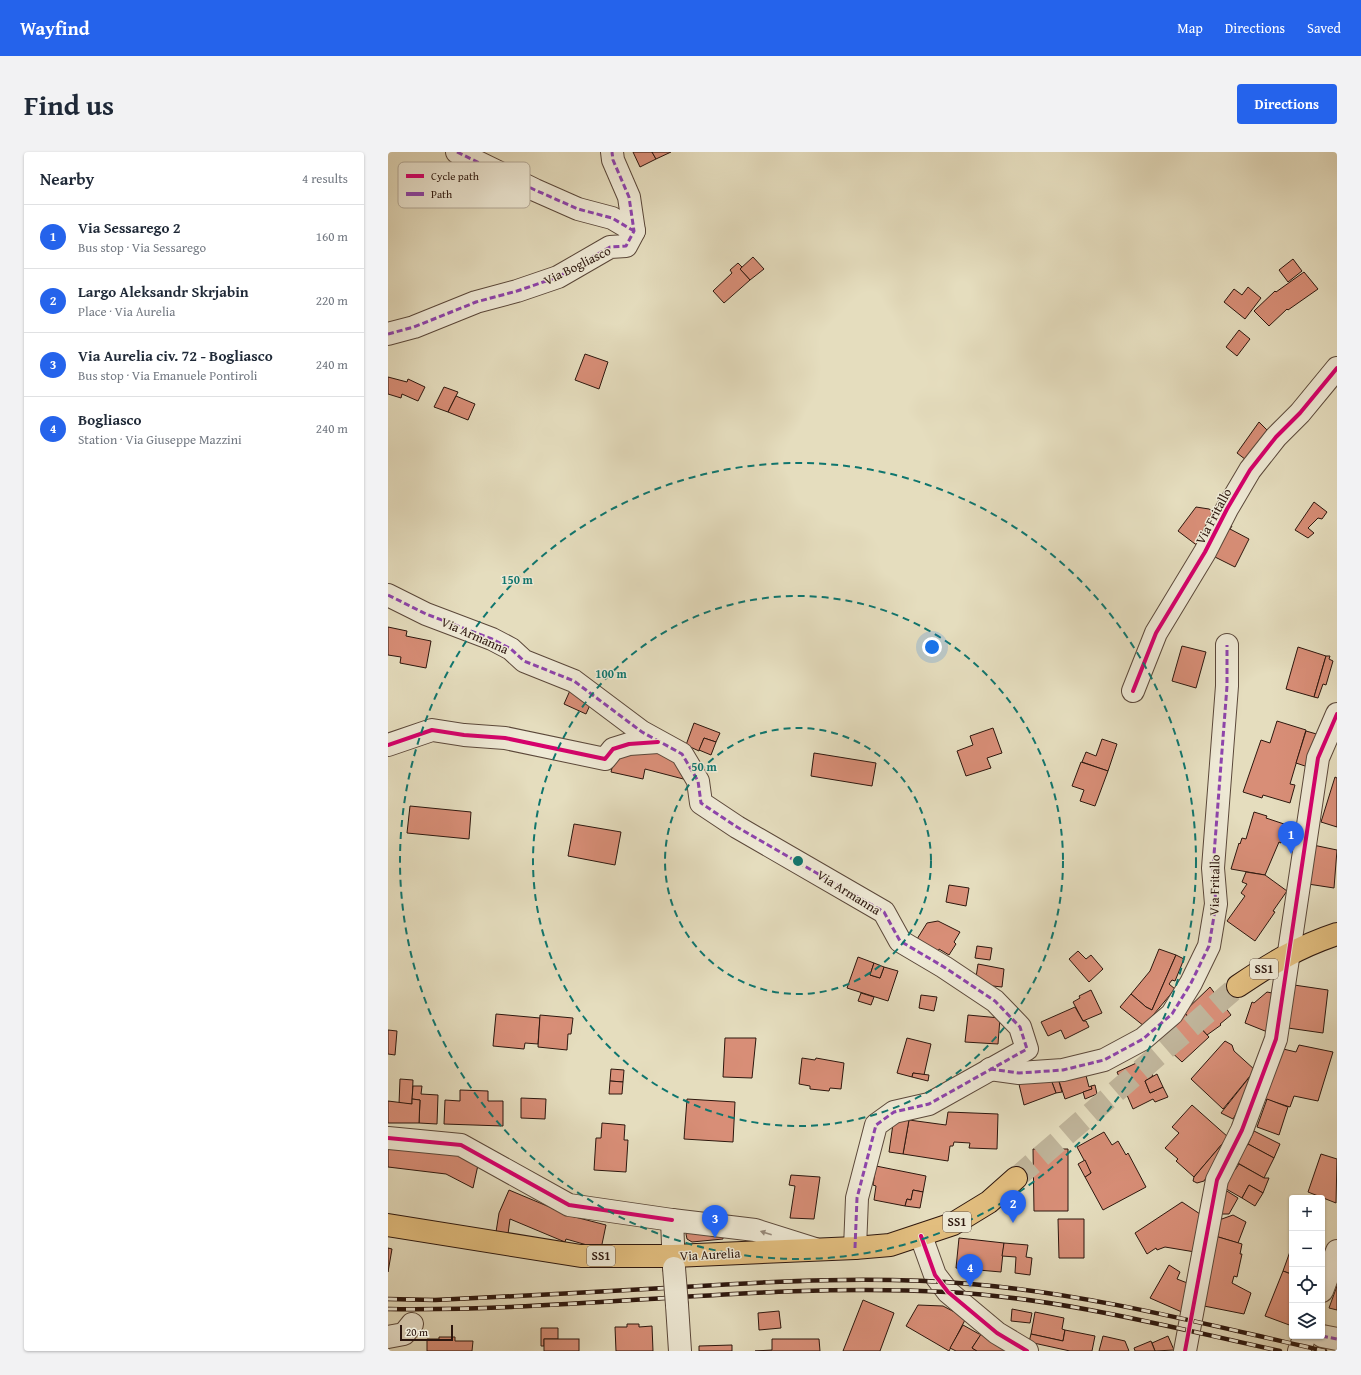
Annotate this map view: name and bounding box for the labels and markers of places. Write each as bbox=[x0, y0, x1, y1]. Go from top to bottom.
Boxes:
pin: 1 bbox=[1278, 821, 1304, 854]
centre of rings bbox=[791, 854, 805, 868]
pin: 2 bbox=[1000, 1190, 1026, 1223]
pin: 3 bbox=[702, 1205, 728, 1238]
pin: 4 bbox=[957, 1254, 983, 1287]

